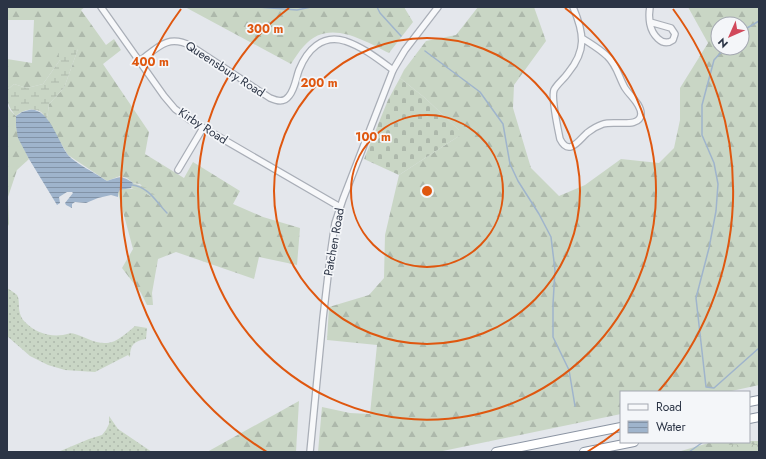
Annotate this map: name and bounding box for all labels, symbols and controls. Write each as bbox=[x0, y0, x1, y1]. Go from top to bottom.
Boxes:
north arrow bbox=[710, 16, 750, 56]
text: 300 m bbox=[247, 20, 284, 38]
text: N bbox=[714, 34, 732, 52]
street label: Queensbury Road bbox=[182, 36, 268, 102]
text: 400 m bbox=[131, 53, 169, 71]
text: 200 m bbox=[300, 74, 338, 92]
street label: Kirby Road bbox=[175, 103, 231, 149]
text: 100 m bbox=[355, 128, 391, 146]
centre of rings bbox=[420, 184, 434, 198]
street label: Patchen Road bbox=[319, 207, 349, 277]
legend bbox=[620, 391, 750, 443]
text: Road bbox=[656, 398, 682, 416]
text: Water bbox=[656, 418, 687, 436]

